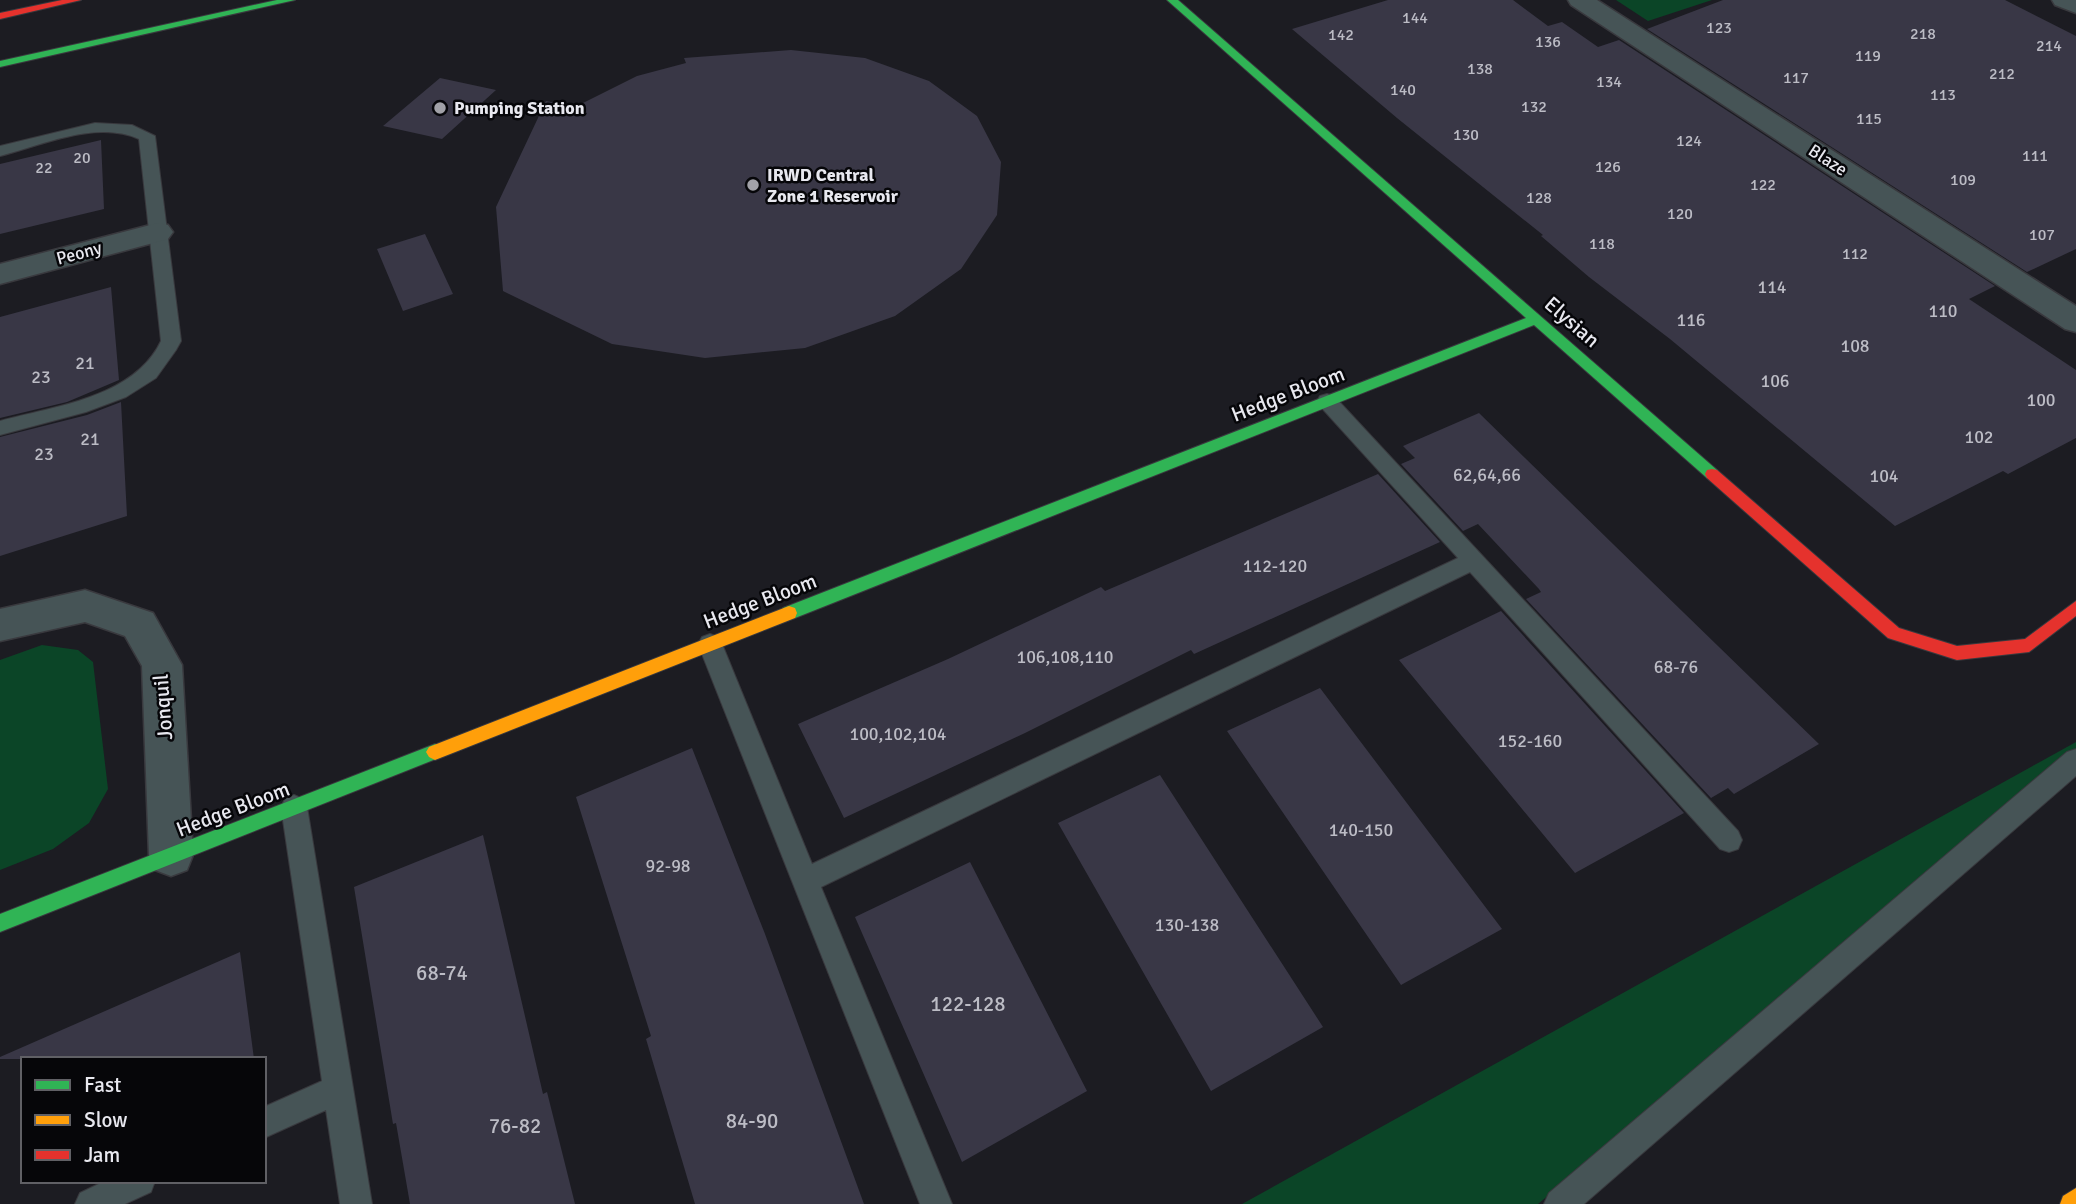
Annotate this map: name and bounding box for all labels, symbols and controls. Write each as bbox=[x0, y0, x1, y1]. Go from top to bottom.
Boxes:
house number: 144 bbox=[1402, 8, 1428, 28]
house number: 123 bbox=[1706, 18, 1732, 38]
house number: 218 bbox=[1910, 24, 1936, 44]
house number: 142 bbox=[1328, 25, 1354, 45]
house number: 136 bbox=[1535, 32, 1561, 52]
house number: 214 bbox=[2036, 36, 2062, 56]
house number: 119 bbox=[1855, 46, 1881, 66]
house number: 138 bbox=[1467, 59, 1493, 79]
house number: 212 bbox=[1989, 64, 2015, 84]
house number: 117 bbox=[1783, 68, 1809, 88]
house number: 134 bbox=[1596, 72, 1622, 92]
house number: 140 bbox=[1390, 80, 1416, 100]
house number: 113 bbox=[1930, 85, 1956, 105]
place label: Pumping Station bbox=[454, 97, 585, 119]
house number: 132 bbox=[1521, 97, 1547, 117]
marker: Pumping Station bbox=[432, 100, 448, 116]
house number: 115 bbox=[1856, 109, 1882, 129]
house number: 130 bbox=[1453, 125, 1479, 145]
house number: 124 bbox=[1676, 131, 1702, 151]
street label: Blaze bbox=[1804, 139, 1852, 181]
house number: 111 bbox=[2022, 146, 2048, 166]
house number: 20 bbox=[73, 148, 91, 168]
house number: 126 bbox=[1595, 157, 1621, 177]
house number: 22 bbox=[35, 158, 53, 178]
place label: IRWD Central Zone 1 Reservoir bbox=[767, 164, 899, 207]
house number: 109 bbox=[1950, 170, 1976, 190]
house number: 122 bbox=[1750, 175, 1776, 195]
marker: IRWD Central Zone 1 Reservoir bbox=[745, 177, 761, 193]
house number: 128 bbox=[1526, 188, 1552, 208]
house number: 120 bbox=[1667, 204, 1693, 224]
house number: 107 bbox=[2029, 225, 2055, 245]
house number: 118 bbox=[1589, 234, 1615, 254]
street label: Peony bbox=[54, 236, 105, 270]
house number: 112 bbox=[1842, 244, 1868, 264]
house number: 114 bbox=[1757, 276, 1787, 298]
street label: Elysian bbox=[1539, 291, 1605, 353]
house number: 110 bbox=[1928, 300, 1958, 322]
house number: 116 bbox=[1676, 309, 1706, 331]
house number: 108 bbox=[1840, 335, 1870, 357]
house number: 21 bbox=[75, 352, 95, 374]
street label: Hedge Bloom bbox=[1228, 360, 1348, 428]
house number: 23 bbox=[31, 366, 51, 388]
house number: 106 bbox=[1760, 370, 1790, 392]
house number: 100 bbox=[2026, 389, 2056, 411]
house number: 102 bbox=[1964, 426, 1994, 448]
house number: 21 bbox=[80, 428, 100, 450]
house number: 23 bbox=[34, 443, 54, 465]
house number: 62,64,66 bbox=[1453, 464, 1521, 486]
house number: 104 bbox=[1869, 465, 1899, 487]
house number: 112-120 bbox=[1243, 555, 1307, 577]
street label: Hedge Bloom bbox=[700, 567, 820, 635]
house number: 106,108,110 bbox=[1016, 646, 1114, 668]
house number: 68-76 bbox=[1654, 656, 1698, 678]
street label: Jonquil bbox=[148, 673, 178, 741]
house number: 100,102,104 bbox=[849, 723, 947, 745]
house number: 152-160 bbox=[1498, 730, 1562, 752]
street label: Hedge Bloom bbox=[173, 775, 293, 843]
house number: 140-150 bbox=[1329, 819, 1393, 841]
house number: 92-98 bbox=[645, 855, 691, 877]
house number: 130-138 bbox=[1155, 914, 1219, 936]
house number: 68-74 bbox=[416, 960, 468, 986]
house number: 122-128 bbox=[930, 991, 1006, 1017]
legend bbox=[21, 1057, 266, 1183]
text: Fast bbox=[84, 1072, 121, 1098]
text: Slow bbox=[84, 1107, 128, 1133]
house number: 84-90 bbox=[726, 1108, 778, 1134]
house number: 76-82 bbox=[489, 1113, 541, 1139]
text: Jam bbox=[84, 1142, 120, 1168]

